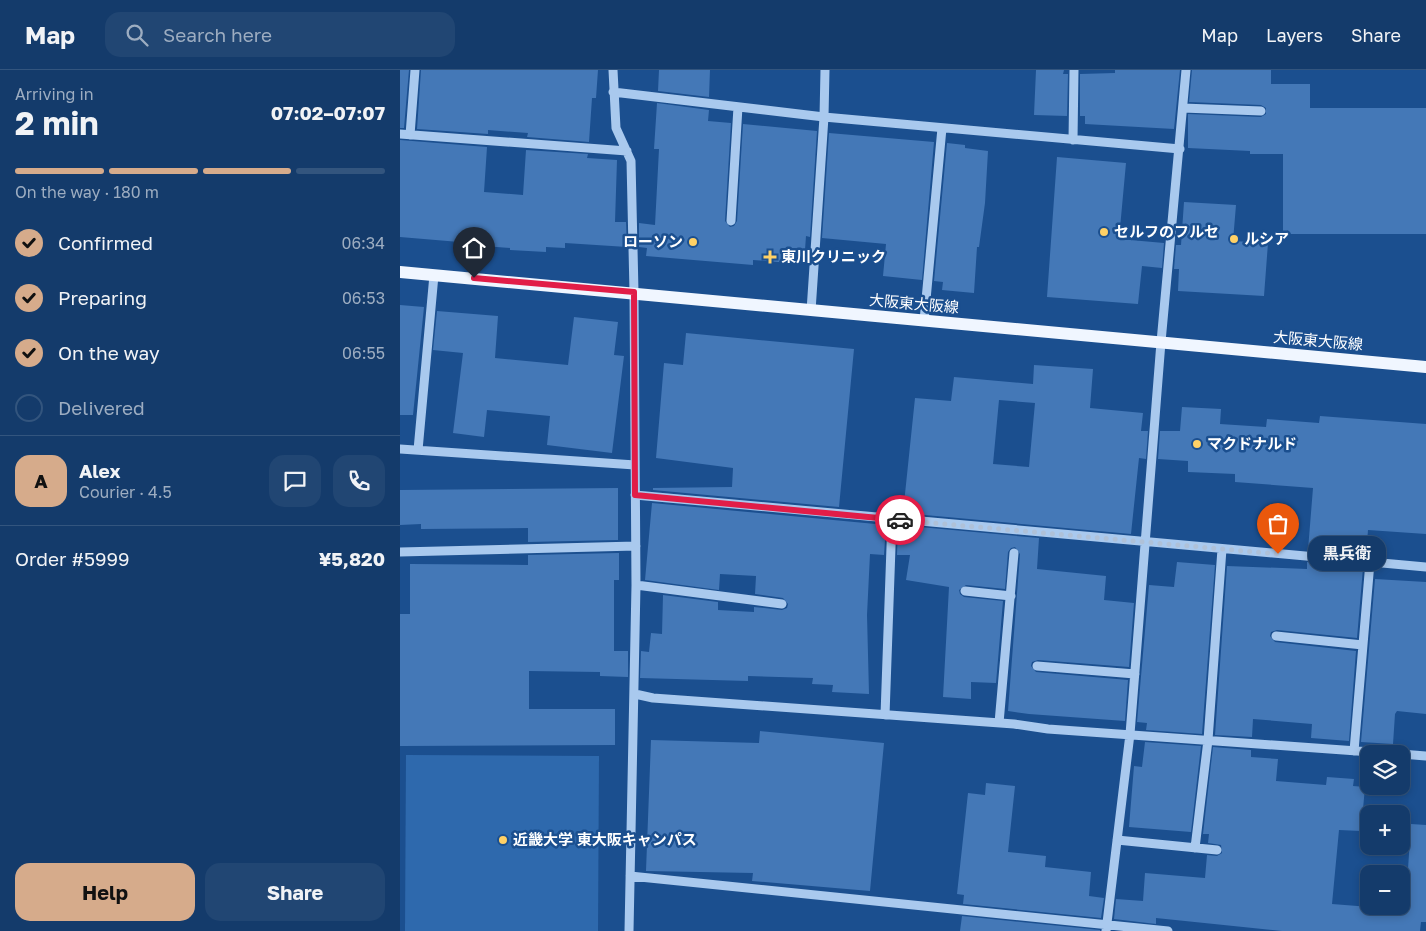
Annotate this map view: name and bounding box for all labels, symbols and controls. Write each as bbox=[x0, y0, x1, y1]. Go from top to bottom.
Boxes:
search box bbox=[105, 12, 455, 57]
text: Map bbox=[25, 20, 75, 49]
icon: search bbox=[123, 21, 151, 49]
text: Search here bbox=[163, 23, 272, 46]
text: Map bbox=[1201, 24, 1238, 46]
text: Layers bbox=[1266, 24, 1323, 46]
text: Share bbox=[1351, 24, 1401, 46]
text: Arriving in bbox=[15, 84, 94, 104]
text: 07:02–07:07 bbox=[271, 101, 385, 124]
text: 2 min bbox=[15, 104, 99, 142]
text: On the way · 180 m bbox=[15, 182, 159, 202]
place label: セルフのフルセ bbox=[1114, 222, 1219, 240]
marker: セルフのフルセ bbox=[1098, 226, 1110, 238]
pin bbox=[453, 227, 495, 278]
icon: check bbox=[15, 229, 43, 257]
place label: ルシア bbox=[1244, 229, 1289, 247]
text: Confirmed bbox=[58, 231, 153, 254]
place label: ローソン bbox=[623, 232, 683, 250]
text: 06:34 bbox=[341, 233, 385, 253]
marker: ルシア bbox=[1228, 233, 1240, 245]
icon: home bbox=[460, 234, 488, 262]
marker: ローソン bbox=[687, 236, 699, 248]
place label: 東川クリニック bbox=[781, 247, 886, 265]
marker: 東川クリニック bbox=[763, 250, 777, 264]
icon: check bbox=[15, 284, 43, 312]
text: Preparing bbox=[58, 286, 147, 309]
text: 06:53 bbox=[342, 288, 385, 308]
street label: 大阪東大阪線 bbox=[868, 290, 960, 316]
street label: 大阪東大阪線 bbox=[1272, 327, 1364, 353]
icon: check bbox=[15, 339, 43, 367]
text: On the way bbox=[58, 341, 160, 364]
text: 06:55 bbox=[342, 343, 385, 363]
text: Delivered bbox=[58, 396, 145, 419]
place label: マクドナルド bbox=[1207, 434, 1297, 452]
marker: マクドナルド bbox=[1191, 438, 1203, 450]
button: chat bbox=[269, 455, 321, 507]
button: phone bbox=[333, 455, 385, 507]
text: Alex bbox=[79, 459, 120, 482]
text: A bbox=[34, 469, 48, 492]
text: Courier · 4.5 bbox=[79, 482, 172, 502]
courier bbox=[875, 495, 925, 545]
pin bbox=[1257, 503, 1299, 554]
icon: car bbox=[886, 506, 914, 534]
icon: bag bbox=[1264, 510, 1292, 538]
callout: 黒兵衛 bbox=[1308, 536, 1386, 572]
text: 黒兵衛 bbox=[1323, 543, 1371, 563]
text: Order #5999 bbox=[15, 547, 130, 570]
text: ¥5,820 bbox=[319, 547, 385, 570]
map controls bbox=[1360, 745, 1410, 915]
button: layers bbox=[1360, 745, 1410, 795]
button: + bbox=[1360, 805, 1410, 855]
place label: 近畿大学 東大阪キャンパス bbox=[513, 830, 697, 848]
marker: 近畿大学 東大阪キャンパス bbox=[497, 834, 509, 846]
button: Help bbox=[15, 863, 195, 921]
button: Share bbox=[205, 863, 385, 921]
button: − bbox=[1360, 865, 1410, 915]

